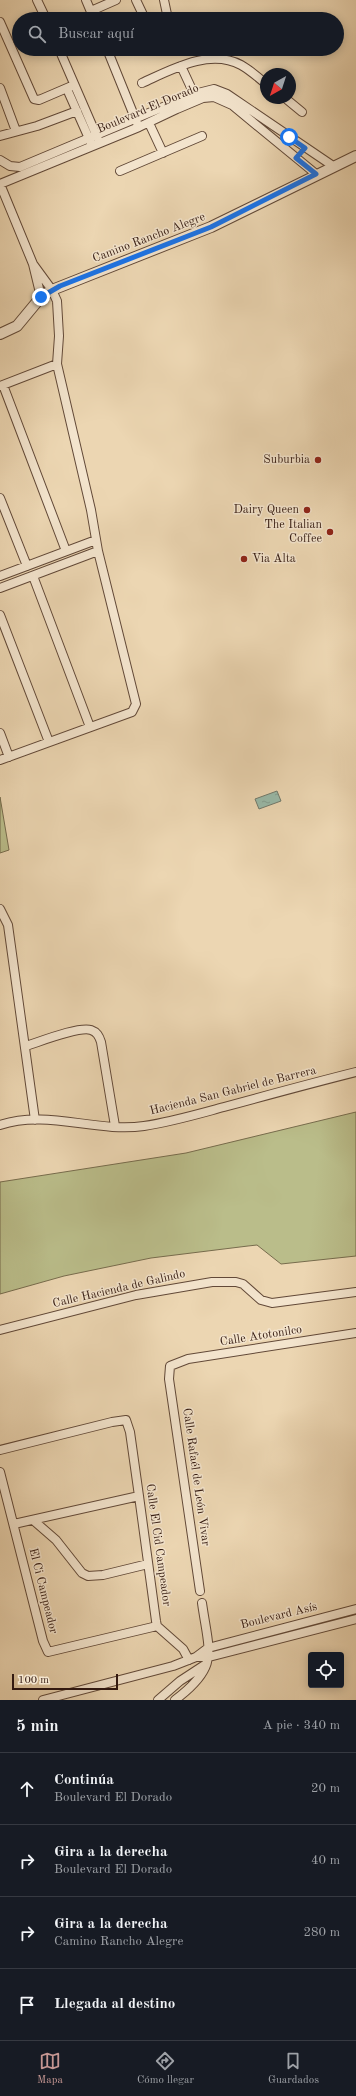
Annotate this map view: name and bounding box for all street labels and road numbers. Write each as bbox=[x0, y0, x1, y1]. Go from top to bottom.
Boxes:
street label: Boulevard El Dorado bbox=[95, 82, 201, 136]
street label: Camino Rancho Alegre bbox=[91, 211, 207, 265]
street label: Hacienda San Gabriel de Barrera bbox=[149, 1064, 318, 1118]
street label: Calle Hacienda de Galindo bbox=[52, 1268, 186, 1310]
street label: Calle Atotonilco bbox=[219, 1324, 303, 1348]
street label: Calle Rafaél de León Vivar bbox=[180, 1407, 212, 1547]
street label: Calle El Cid Campeador bbox=[143, 1483, 173, 1607]
street label: El Ci Campeador bbox=[27, 1547, 59, 1635]
street label: Boulevard Asís bbox=[239, 1601, 319, 1631]

